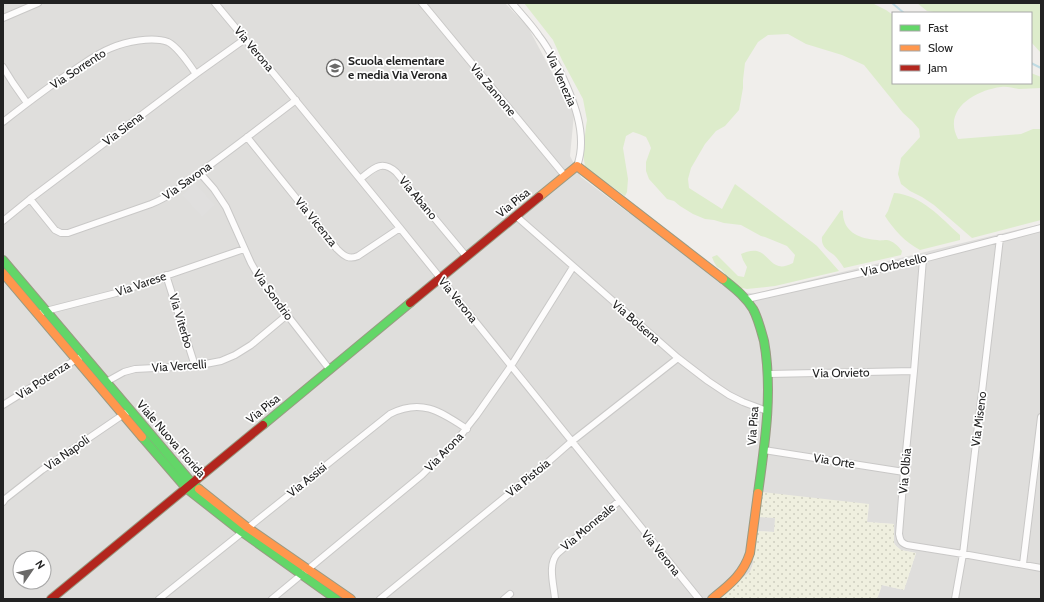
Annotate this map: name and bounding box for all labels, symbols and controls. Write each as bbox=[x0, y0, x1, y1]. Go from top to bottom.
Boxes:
legend bbox=[892, 12, 1032, 84]
text: Fast bbox=[928, 20, 948, 35]
street label: Via Verona bbox=[231, 23, 278, 74]
text: Slow bbox=[928, 40, 953, 55]
street label: Via Sorrento bbox=[47, 45, 109, 92]
street label: Via Venezia bbox=[543, 49, 580, 109]
place label: Scuola elementare e media Via Verona bbox=[348, 53, 447, 82]
school or university icon: Scuola elementare e media Via Verona bbox=[325, 58, 345, 78]
street label: Via Zannone bbox=[467, 60, 520, 119]
text: Jam bbox=[927, 60, 947, 75]
street label: Via Siena bbox=[99, 108, 146, 149]
street label: Via Savona bbox=[159, 158, 214, 203]
street label: Via Abano bbox=[396, 173, 441, 223]
street label: Via Pisa bbox=[493, 184, 533, 221]
street label: Via Vicenza bbox=[292, 194, 341, 249]
street label: Via Orbetello bbox=[860, 250, 929, 279]
street label: Via Sondrio bbox=[250, 267, 297, 323]
street label: Via Varese bbox=[114, 268, 168, 299]
street label: Via Verona bbox=[435, 274, 481, 326]
street label: Via Viterbo bbox=[166, 292, 197, 350]
street label: Via Bolsena bbox=[609, 297, 664, 347]
street label: Via Vercelli bbox=[151, 356, 207, 375]
street label: Via Potenza bbox=[13, 357, 72, 402]
street label: Via Orvieto bbox=[812, 364, 870, 380]
street label: Via Pisa bbox=[243, 390, 283, 427]
street label: Via Miseno bbox=[968, 390, 989, 447]
street label: Viale Nuova Florida bbox=[134, 397, 209, 481]
street label: Via Pisa bbox=[744, 406, 761, 446]
street label: Via Arona bbox=[421, 429, 466, 474]
street label: Via Napoli bbox=[41, 432, 92, 474]
street label: Via Olbia bbox=[895, 447, 914, 494]
street label: Via Orte bbox=[812, 450, 856, 471]
street label: Via Pistoia bbox=[503, 455, 553, 500]
street label: Via Assisi bbox=[284, 459, 329, 500]
street label: Via Monreale bbox=[557, 500, 618, 554]
street label: Via Verona bbox=[638, 527, 684, 579]
north arrow bbox=[12, 550, 52, 590]
text: N bbox=[32, 557, 48, 572]

